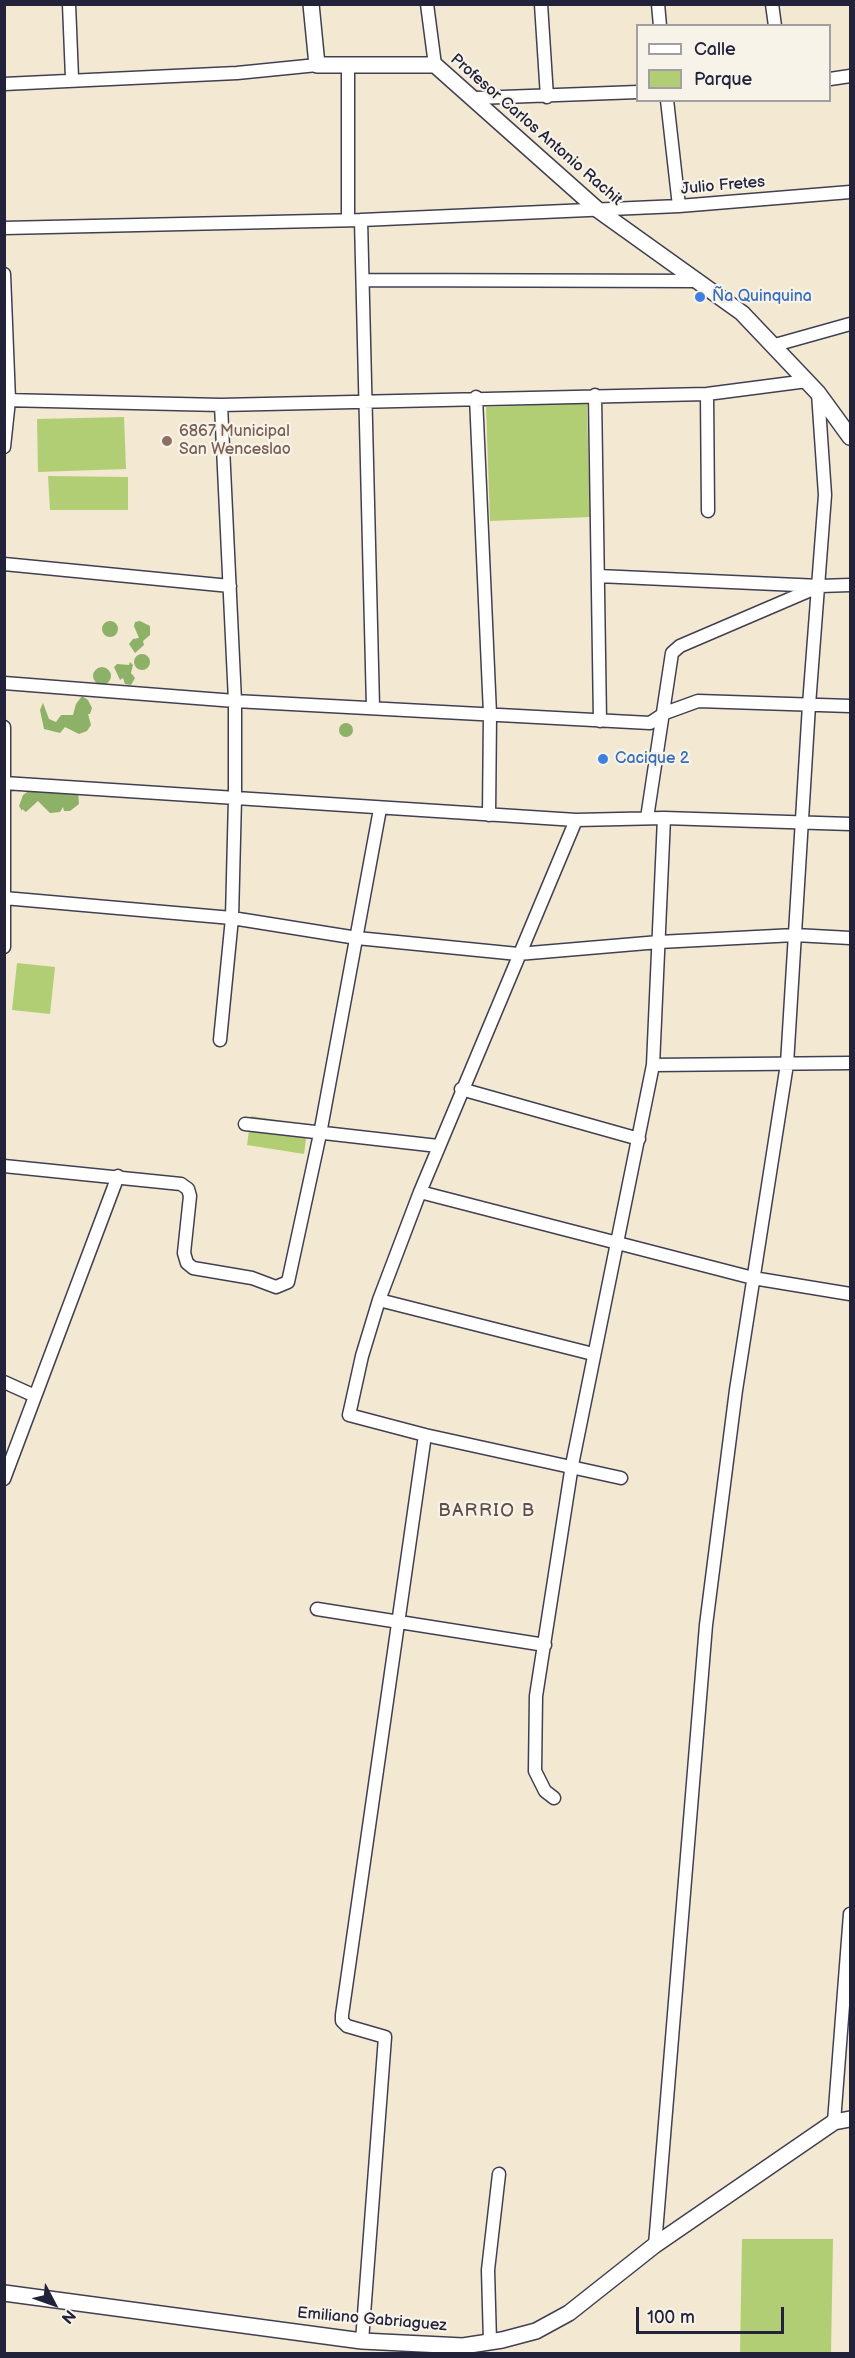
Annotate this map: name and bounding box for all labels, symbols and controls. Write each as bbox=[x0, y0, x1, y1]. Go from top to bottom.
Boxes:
legend bbox=[636, 24, 831, 102]
text: Calle bbox=[694, 39, 736, 60]
street label: Profesor Carlos Antonio Rachit bbox=[446, 50, 626, 210]
text: Parque bbox=[694, 69, 752, 90]
street label: Julio Fretes bbox=[680, 173, 766, 199]
place label: Ña Quinquina bbox=[712, 287, 812, 307]
marker: Ña Quinquina bbox=[693, 290, 707, 304]
place label: 6867 Municipal San Wenceslao bbox=[179, 422, 291, 460]
marker: 6867 Municipal San Wenceslao bbox=[160, 434, 174, 448]
place label: Cacique 2 bbox=[615, 749, 689, 769]
marker: Cacique 2 bbox=[596, 752, 610, 766]
district label: BARRIO B bbox=[438, 1500, 536, 1522]
north arrow bbox=[24, 2274, 84, 2334]
scale bar bbox=[639, 2295, 788, 2333]
street label: Emiliano Gabriaguez bbox=[296, 2304, 448, 2336]
text: N bbox=[57, 2305, 79, 2327]
text: 100 m bbox=[647, 2307, 695, 2328]

